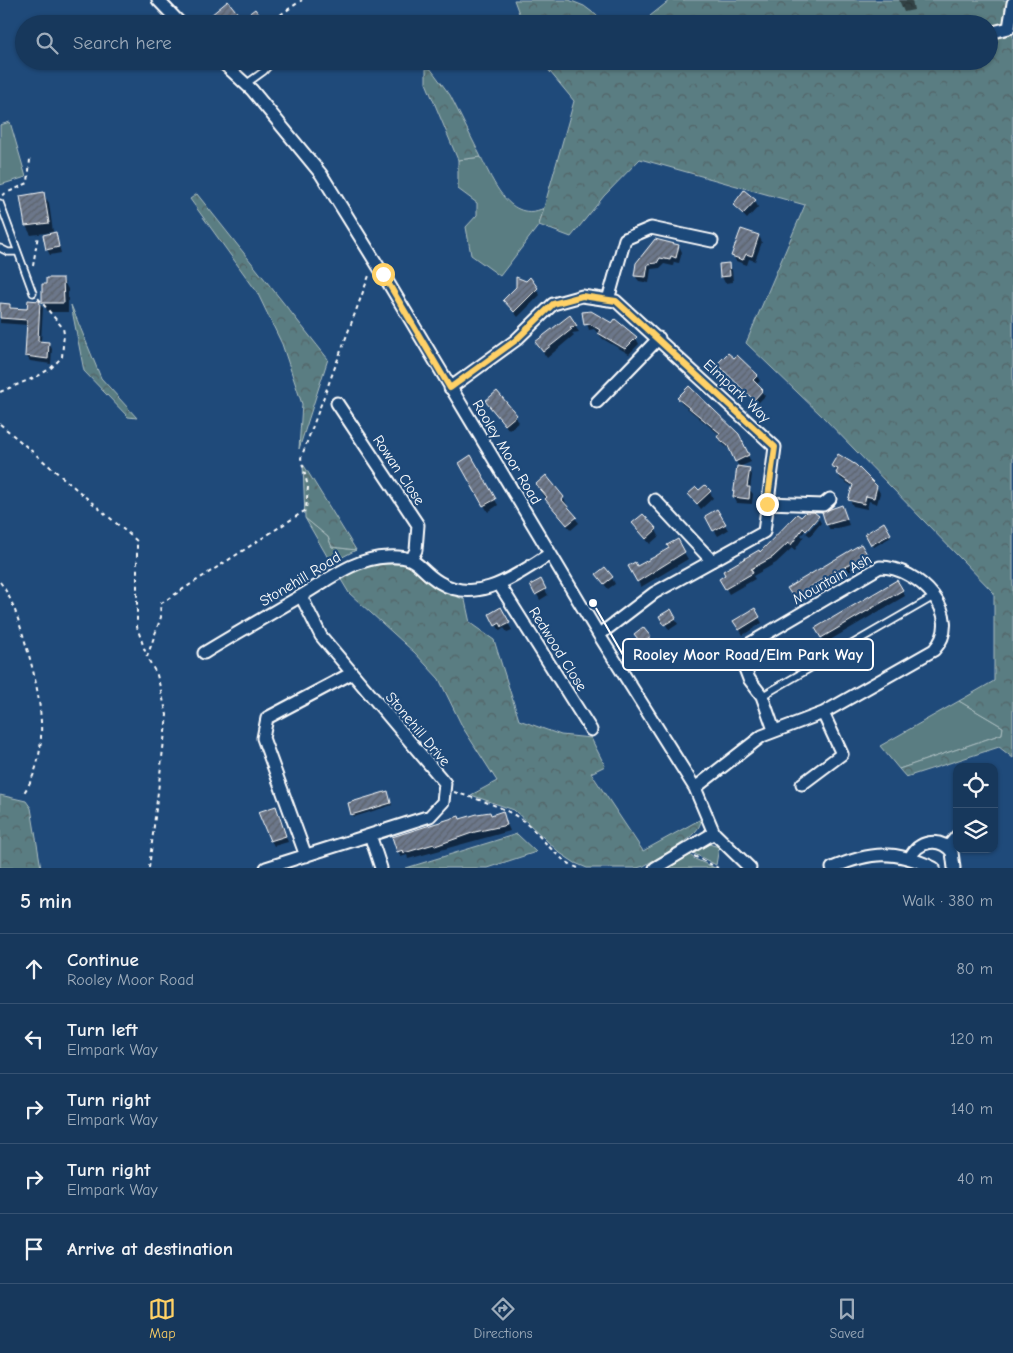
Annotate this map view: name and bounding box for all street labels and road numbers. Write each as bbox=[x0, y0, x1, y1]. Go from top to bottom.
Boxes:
street label: Elmpark Way bbox=[700, 355, 774, 427]
street label: Rooley Moor Road bbox=[469, 396, 545, 508]
street label: Rowan Close bbox=[369, 432, 429, 509]
street label: Stonehill Road bbox=[256, 548, 344, 610]
street label: Mountain Ash bbox=[789, 550, 875, 608]
street label: Redwood Close bbox=[525, 604, 591, 695]
street label: Stonehill Drive bbox=[382, 688, 455, 770]

